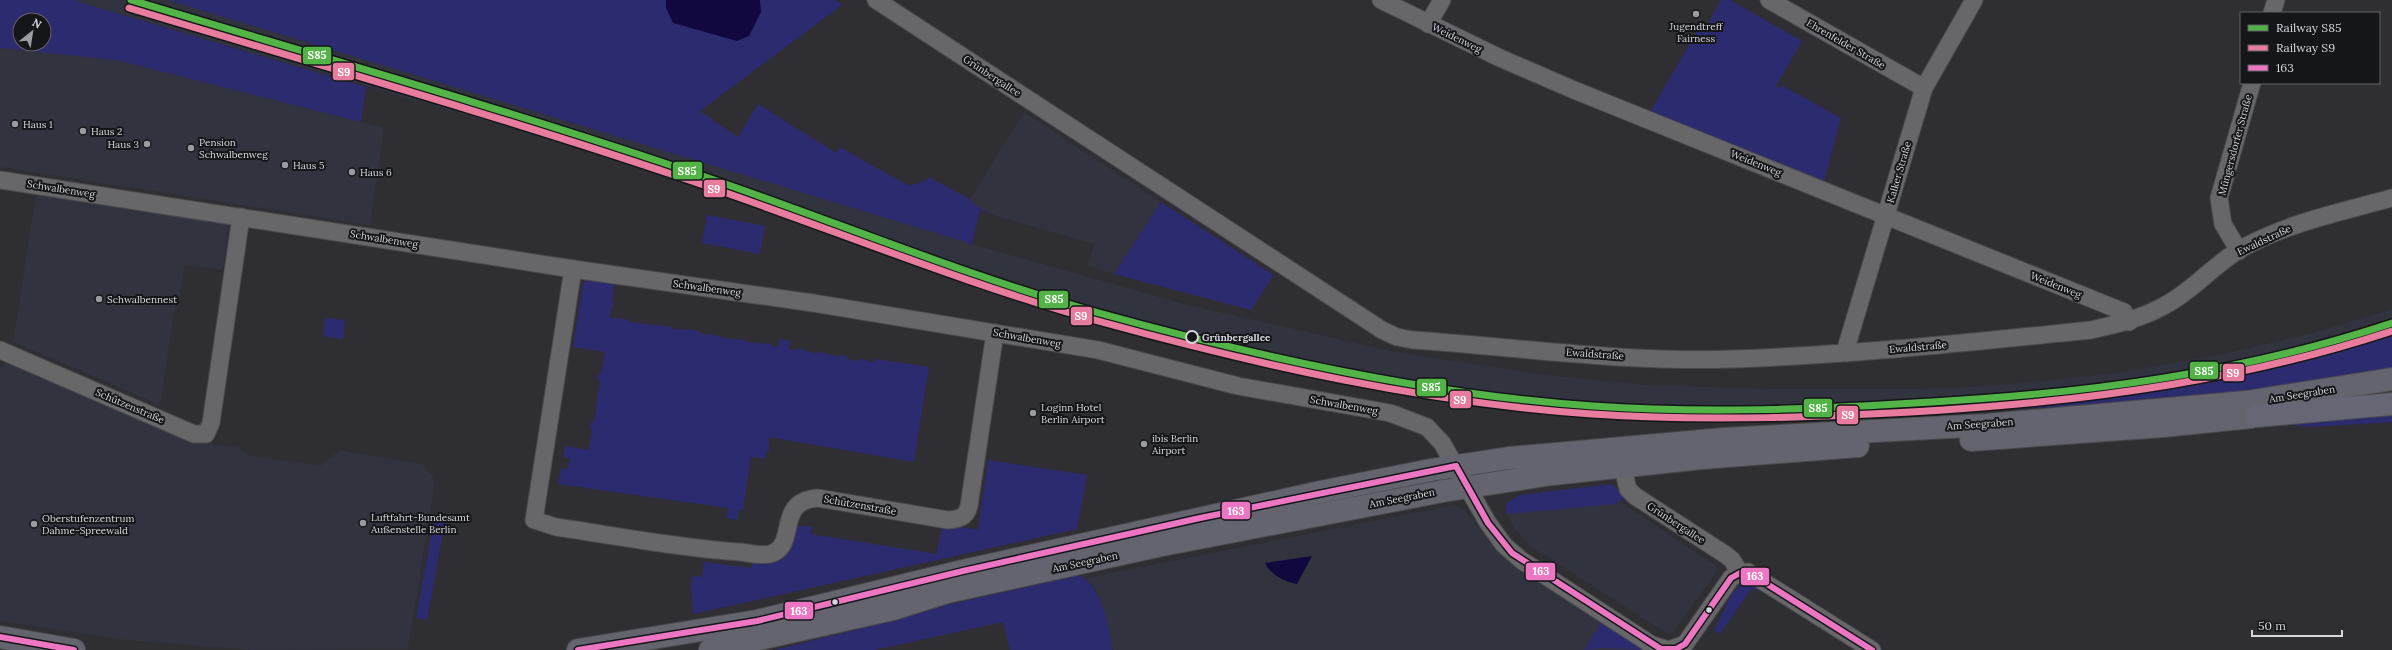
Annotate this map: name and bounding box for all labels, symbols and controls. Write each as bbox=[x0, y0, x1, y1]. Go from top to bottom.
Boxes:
marker: Jugendtreff Fairness bbox=[1691, 9, 1701, 19]
north arrow bbox=[12, 12, 52, 52]
legend bbox=[2240, 12, 2380, 84]
text: N bbox=[30, 15, 45, 32]
street label: Ehrenfelder Straße bbox=[1804, 16, 1888, 72]
street label: Weidenweg bbox=[1430, 20, 1485, 56]
place label: Jugendtreff Fairness bbox=[1668, 20, 1723, 45]
text: Railway S85 bbox=[2276, 20, 2341, 35]
text: Railway S9 bbox=[2276, 40, 2335, 55]
line badge: S85 bbox=[302, 46, 332, 65]
text: S85 bbox=[308, 48, 326, 62]
street label: Grünbergallee bbox=[961, 52, 1024, 100]
text: 163 bbox=[2276, 60, 2294, 75]
line badge: S9 bbox=[332, 62, 355, 81]
text: S9 bbox=[338, 65, 350, 79]
street label: Müngersdorfer Straße bbox=[2215, 92, 2255, 197]
place label: Haus 1 bbox=[23, 118, 53, 131]
marker: Haus 1 bbox=[10, 119, 20, 129]
place label: Haus 2 bbox=[91, 125, 122, 138]
marker: Haus 2 bbox=[78, 126, 88, 136]
place label: Pension Schwalbenweg bbox=[199, 136, 268, 161]
place label: Haus 3 bbox=[107, 138, 139, 151]
marker: Haus 3 bbox=[142, 139, 152, 149]
street label: Kalker Straße bbox=[1884, 139, 1914, 204]
marker: Pension Schwalbenweg bbox=[186, 143, 196, 153]
street label: Weidenweg bbox=[1729, 147, 1784, 179]
place label: Haus 5 bbox=[293, 159, 325, 172]
marker: Haus 5 bbox=[280, 160, 290, 170]
line badge: S85 bbox=[672, 161, 703, 180]
text: S85 bbox=[678, 164, 696, 178]
place label: Haus 6 bbox=[360, 166, 392, 179]
marker: Haus 6 bbox=[347, 167, 357, 177]
street label: Schwalbenweg bbox=[26, 177, 96, 201]
line badge: S9 bbox=[703, 179, 726, 198]
text: S9 bbox=[708, 182, 720, 196]
street label: Ewaldstraße bbox=[2235, 222, 2294, 258]
street label: Schwalbenweg bbox=[349, 227, 419, 251]
street label: Weidenweg bbox=[2029, 269, 2084, 301]
street label: Schwalbenweg bbox=[672, 277, 742, 299]
line badge: S85 bbox=[1038, 290, 1069, 309]
text: S85 bbox=[1045, 292, 1063, 306]
place label: Schwalbennest bbox=[107, 293, 177, 306]
marker: Schwalbennest bbox=[94, 294, 104, 304]
line badge: S9 bbox=[1070, 306, 1093, 326]
text: S9 bbox=[1075, 309, 1087, 323]
street label: Schwalbenweg bbox=[992, 326, 1062, 350]
marker: Grünbergallee bbox=[1185, 330, 1199, 344]
place label: Grünbergallee bbox=[1202, 331, 1271, 344]
street label: Ewaldstraße bbox=[1889, 338, 1948, 356]
street label: Ewaldstraße bbox=[1566, 345, 1625, 363]
line badge: S85 bbox=[2189, 361, 2219, 380]
line badge: S9 bbox=[2222, 363, 2245, 382]
text: S85 bbox=[2195, 364, 2213, 378]
text: S9 bbox=[2227, 366, 2239, 380]
line badge: S85 bbox=[1416, 378, 1447, 397]
text: S85 bbox=[1422, 380, 1440, 394]
street label: Am Seegraben bbox=[2267, 382, 2336, 406]
street label: Schützenstraße bbox=[94, 386, 167, 427]
line badge: S9 bbox=[1449, 390, 1472, 409]
street label: Schwalbenweg bbox=[1309, 393, 1379, 417]
text: S9 bbox=[1454, 393, 1466, 407]
line badge: S85 bbox=[1803, 398, 1833, 418]
place label: Loginn Hotel Berlin Airport bbox=[1041, 401, 1105, 426]
text: S85 bbox=[1809, 401, 1827, 415]
line badge: S9 bbox=[1836, 405, 1859, 425]
marker: Loginn Hotel Berlin Airport bbox=[1028, 408, 1038, 418]
text: S9 bbox=[1842, 408, 1854, 422]
street label: Am Seegraben bbox=[1945, 415, 2014, 433]
place label: ibis Berlin Airport bbox=[1151, 432, 1198, 457]
marker: ibis Berlin Airport bbox=[1139, 439, 1149, 449]
street label: Am Seegraben bbox=[1367, 485, 1436, 511]
street label: Schützenstraße bbox=[823, 492, 898, 518]
street label: Grünbergallee bbox=[1645, 499, 1708, 547]
line badge: 163 bbox=[1221, 501, 1251, 520]
text: 163 bbox=[1228, 504, 1244, 518]
place label: Luftfahrt-Bundesamt Außenstelle Berlin bbox=[370, 511, 470, 536]
place label: Oberstufenzentrum Dahme-Spreewald bbox=[42, 512, 134, 537]
marker: Luftfahrt-Bundesamt Außenstelle Berlin bbox=[358, 518, 368, 528]
marker: Oberstufenzentrum Dahme-Spreewald bbox=[29, 519, 39, 529]
street label: Am Seegraben bbox=[1050, 549, 1119, 575]
line badge: 163 bbox=[1525, 562, 1556, 581]
text: 163 bbox=[1533, 564, 1549, 578]
line badge: 163 bbox=[1740, 567, 1770, 586]
text: 163 bbox=[1747, 569, 1763, 583]
unlabelled marker bbox=[830, 597, 840, 607]
line badge: 163 bbox=[784, 601, 814, 620]
text: 163 bbox=[791, 604, 807, 618]
unlabelled marker bbox=[1704, 605, 1714, 615]
scale bar bbox=[2252, 612, 2342, 638]
text: 50 m bbox=[2258, 618, 2286, 633]

